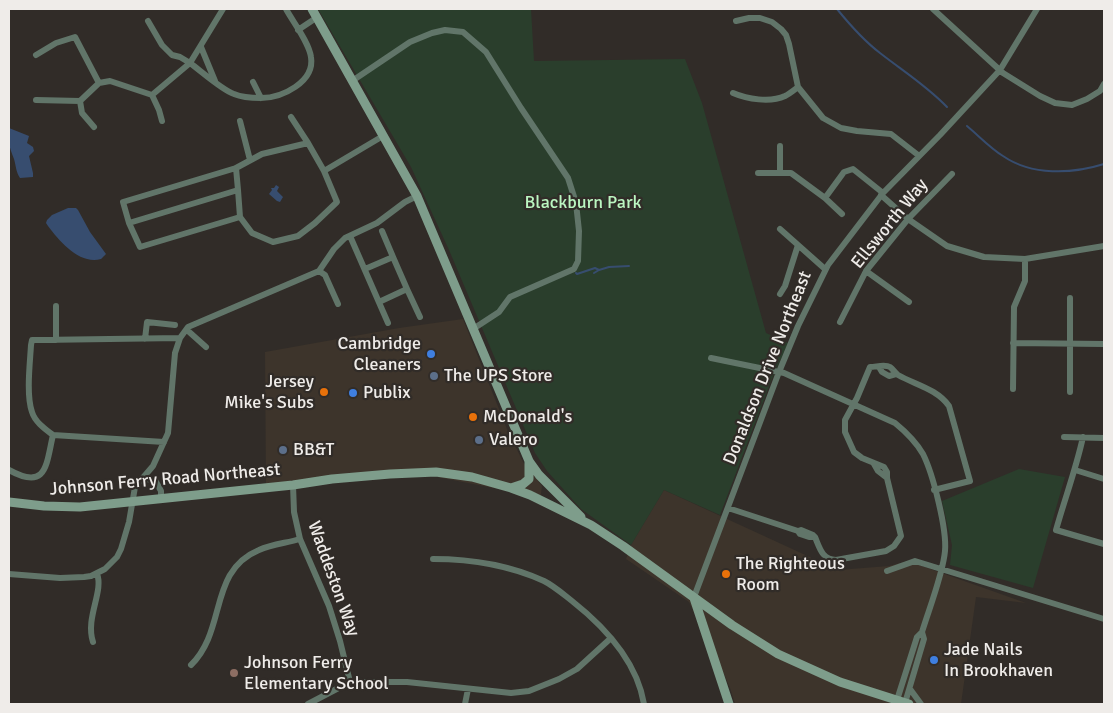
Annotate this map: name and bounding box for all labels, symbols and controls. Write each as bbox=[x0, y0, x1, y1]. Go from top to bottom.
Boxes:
street label: Ellsworth Way bbox=[847, 175, 933, 273]
park label: Blackburn Park bbox=[524, 192, 642, 214]
street label: Donaldson Drive Northeast bbox=[719, 268, 817, 468]
place label: Cambridge Cleaners bbox=[337, 333, 421, 376]
marker: Cambridge Cleaners bbox=[425, 348, 437, 360]
place label: The UPS Store bbox=[444, 365, 553, 387]
marker: The UPS Store bbox=[428, 370, 440, 382]
place label: Jersey Mike's Subs bbox=[224, 371, 314, 414]
place label: Publix bbox=[363, 382, 411, 404]
marker: Jersey Mike's Subs bbox=[318, 386, 330, 398]
marker: Publix bbox=[347, 387, 359, 399]
place label: McDonald's bbox=[483, 406, 572, 428]
marker: McDonald's bbox=[467, 411, 479, 423]
place label: Valero bbox=[489, 429, 538, 451]
marker: Valero bbox=[473, 434, 485, 446]
place label: BB&T bbox=[293, 439, 334, 461]
marker: BB&T bbox=[277, 444, 289, 456]
street label: Johnson Ferry Road Northeast bbox=[49, 459, 281, 501]
street label: Waddeston Way bbox=[302, 519, 364, 639]
place label: The Righteous Room bbox=[736, 553, 845, 596]
marker: The Righteous Room bbox=[720, 568, 732, 580]
place label: Jade Nails In Brookhaven bbox=[944, 639, 1053, 682]
place label: Johnson Ferry Elementary School bbox=[244, 652, 389, 694]
marker: Jade Nails In Brookhaven bbox=[928, 654, 940, 666]
marker: Johnson Ferry Elementary School bbox=[228, 667, 240, 679]

